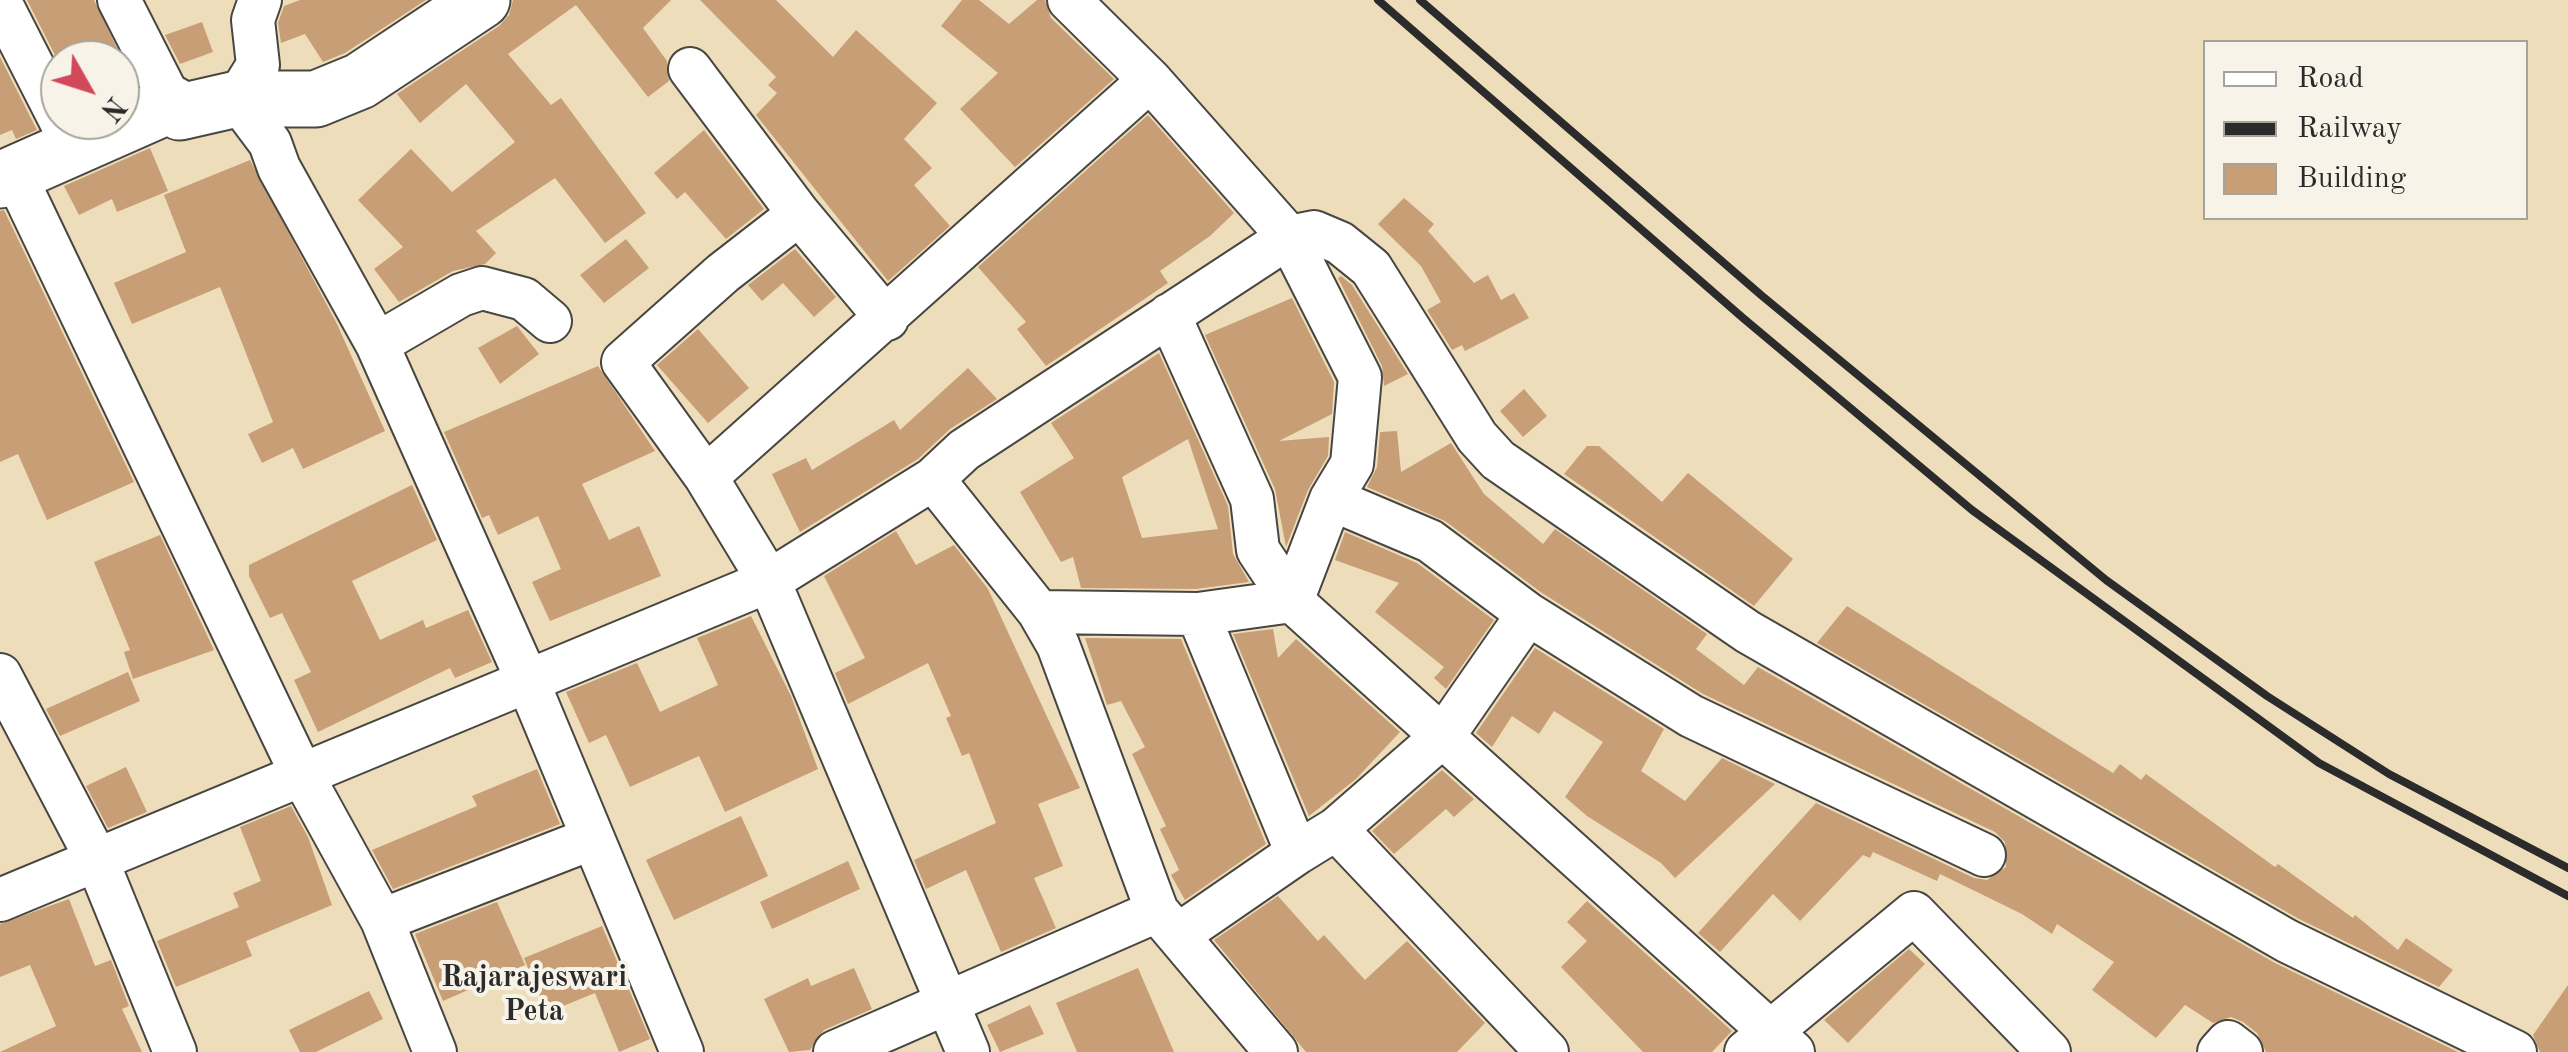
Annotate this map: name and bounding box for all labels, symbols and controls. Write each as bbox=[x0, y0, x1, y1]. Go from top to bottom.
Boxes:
north arrow bbox=[40, 40, 140, 140]
legend bbox=[2203, 40, 2528, 220]
text: Road bbox=[2297, 64, 2364, 94]
text: N bbox=[94, 90, 129, 125]
text: Railway bbox=[2297, 114, 2402, 144]
text: Building bbox=[2297, 164, 2406, 194]
district label: Rajarajeswari Peta bbox=[441, 960, 627, 1030]

